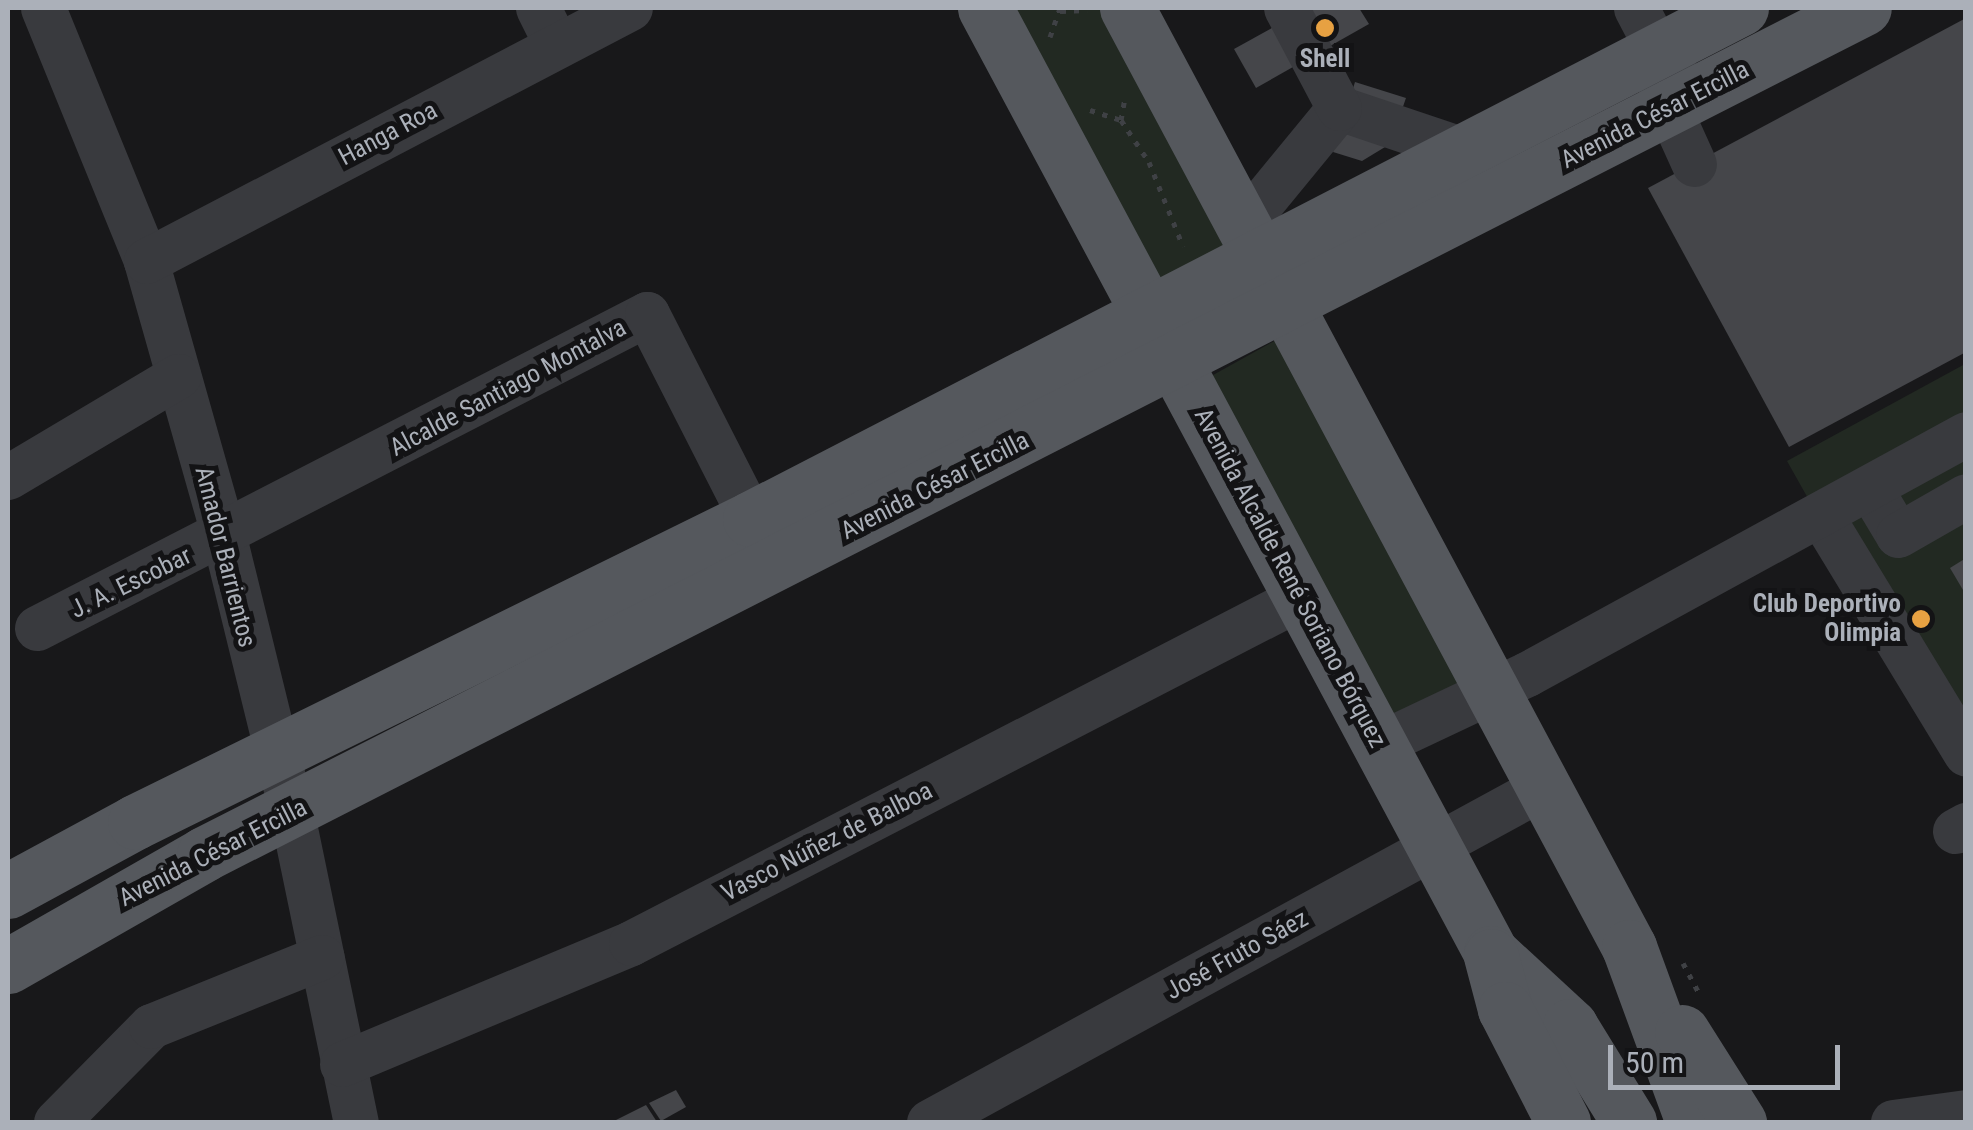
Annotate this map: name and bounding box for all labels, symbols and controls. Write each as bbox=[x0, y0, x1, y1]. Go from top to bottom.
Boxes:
marker: Shell bbox=[1314, 17, 1336, 39]
place label: Shell bbox=[1300, 44, 1350, 74]
street label: Avenida César Ercilla bbox=[1556, 55, 1754, 175]
street label: Hanga Roa bbox=[334, 96, 442, 172]
street label: Alcalde Santiago Montalva bbox=[385, 313, 631, 463]
street label: Avenida Alcalde René Soriano Bórquez bbox=[1188, 403, 1392, 753]
street label: Avenida César Ercilla bbox=[836, 426, 1034, 546]
street label: Amador Barrientos bbox=[188, 464, 262, 650]
street label: J. A. Escobar bbox=[66, 541, 196, 625]
place label: Club Deportivo Olimpia bbox=[1753, 590, 1901, 649]
marker: Club Deportivo Olimpia bbox=[1910, 608, 1932, 630]
street label: Vasco Núñez de Balboa bbox=[716, 776, 938, 908]
street label: Avenida César Ercilla bbox=[114, 793, 312, 913]
street label: José Fruto Sáez bbox=[1161, 904, 1313, 1006]
scale bar bbox=[1613, 1025, 1846, 1087]
text: 50 m bbox=[1625, 1045, 1684, 1080]

